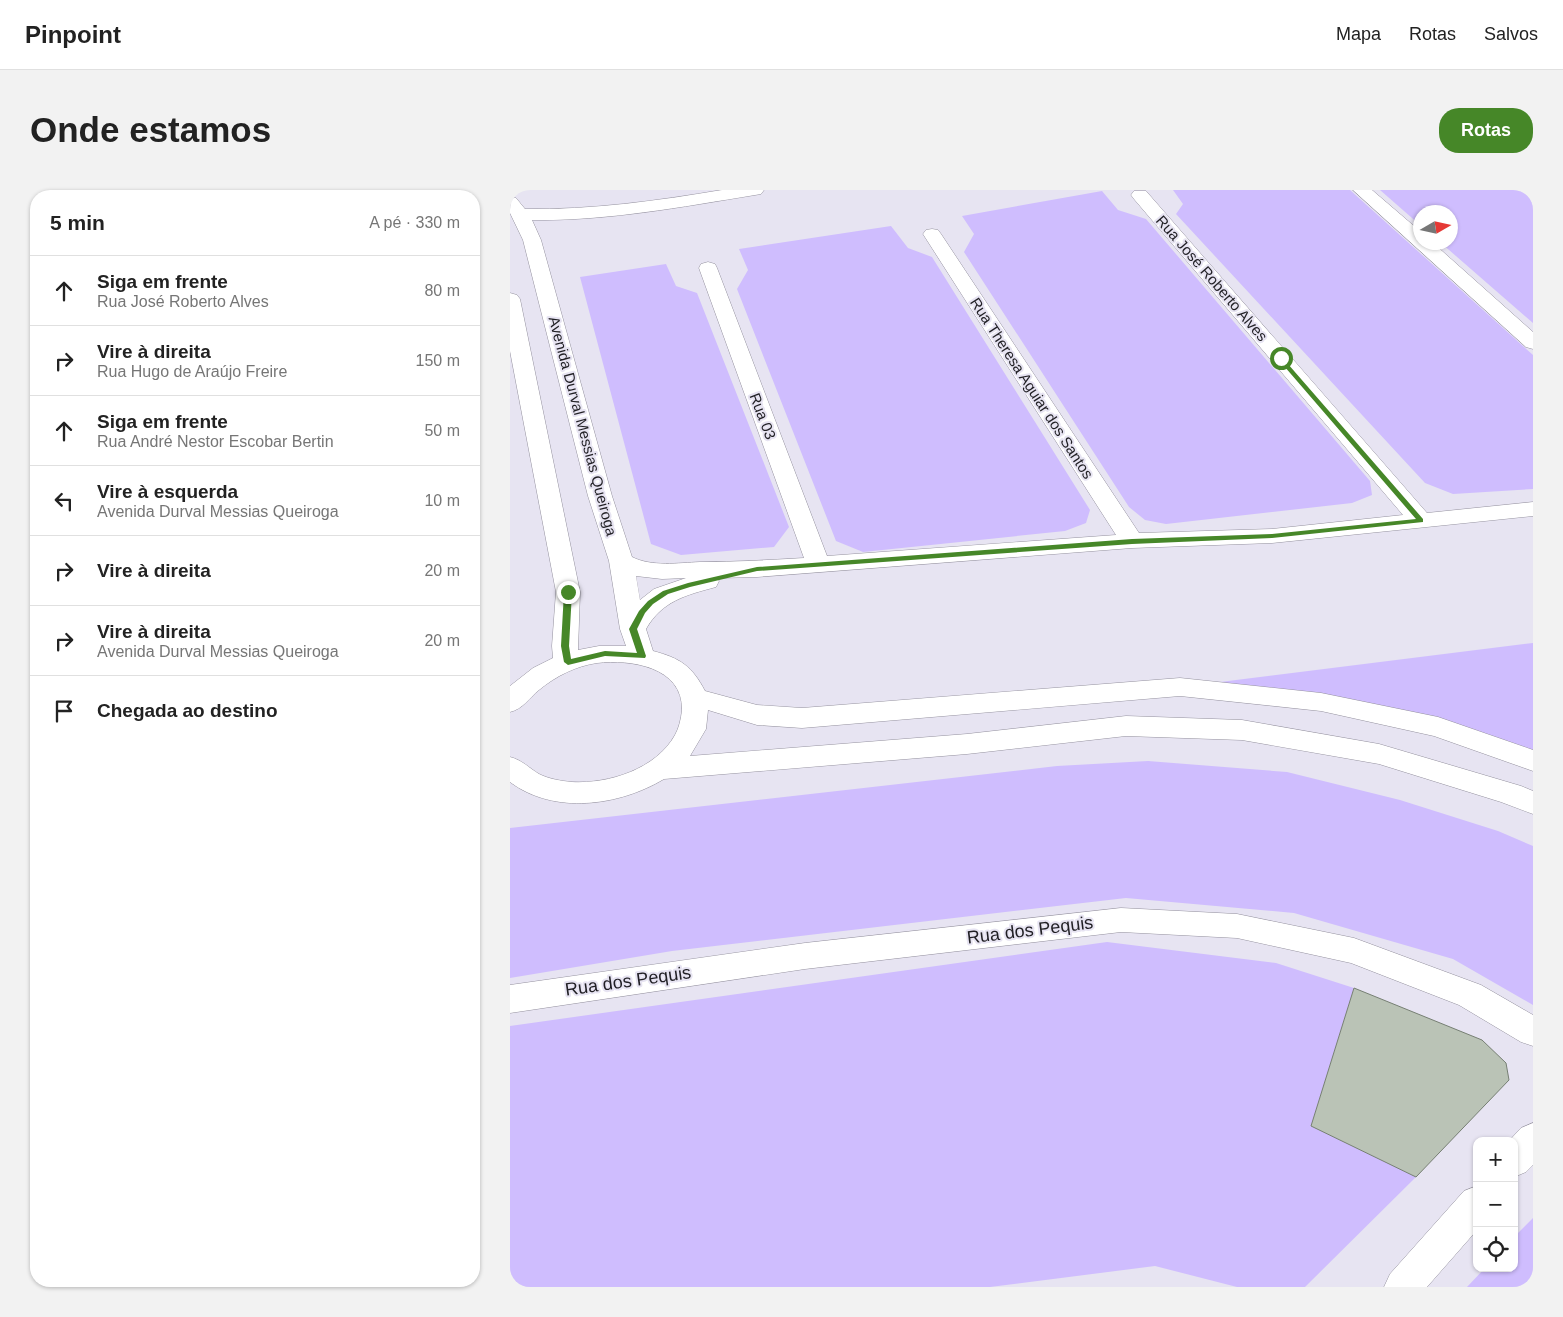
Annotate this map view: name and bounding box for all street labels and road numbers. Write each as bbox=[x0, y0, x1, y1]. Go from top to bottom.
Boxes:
street label: Rua José Roberto Alves bbox=[1153, 212, 1271, 344]
street label: Rua Theresa Aguiar dos Santos bbox=[967, 294, 1097, 482]
street label: Avenida Durval Messias Queiroga bbox=[545, 314, 621, 538]
street label: Rua 03 bbox=[746, 390, 780, 442]
street label: Rua dos Pequis bbox=[966, 912, 1094, 948]
street label: Rua dos Pequis bbox=[564, 962, 692, 1000]

